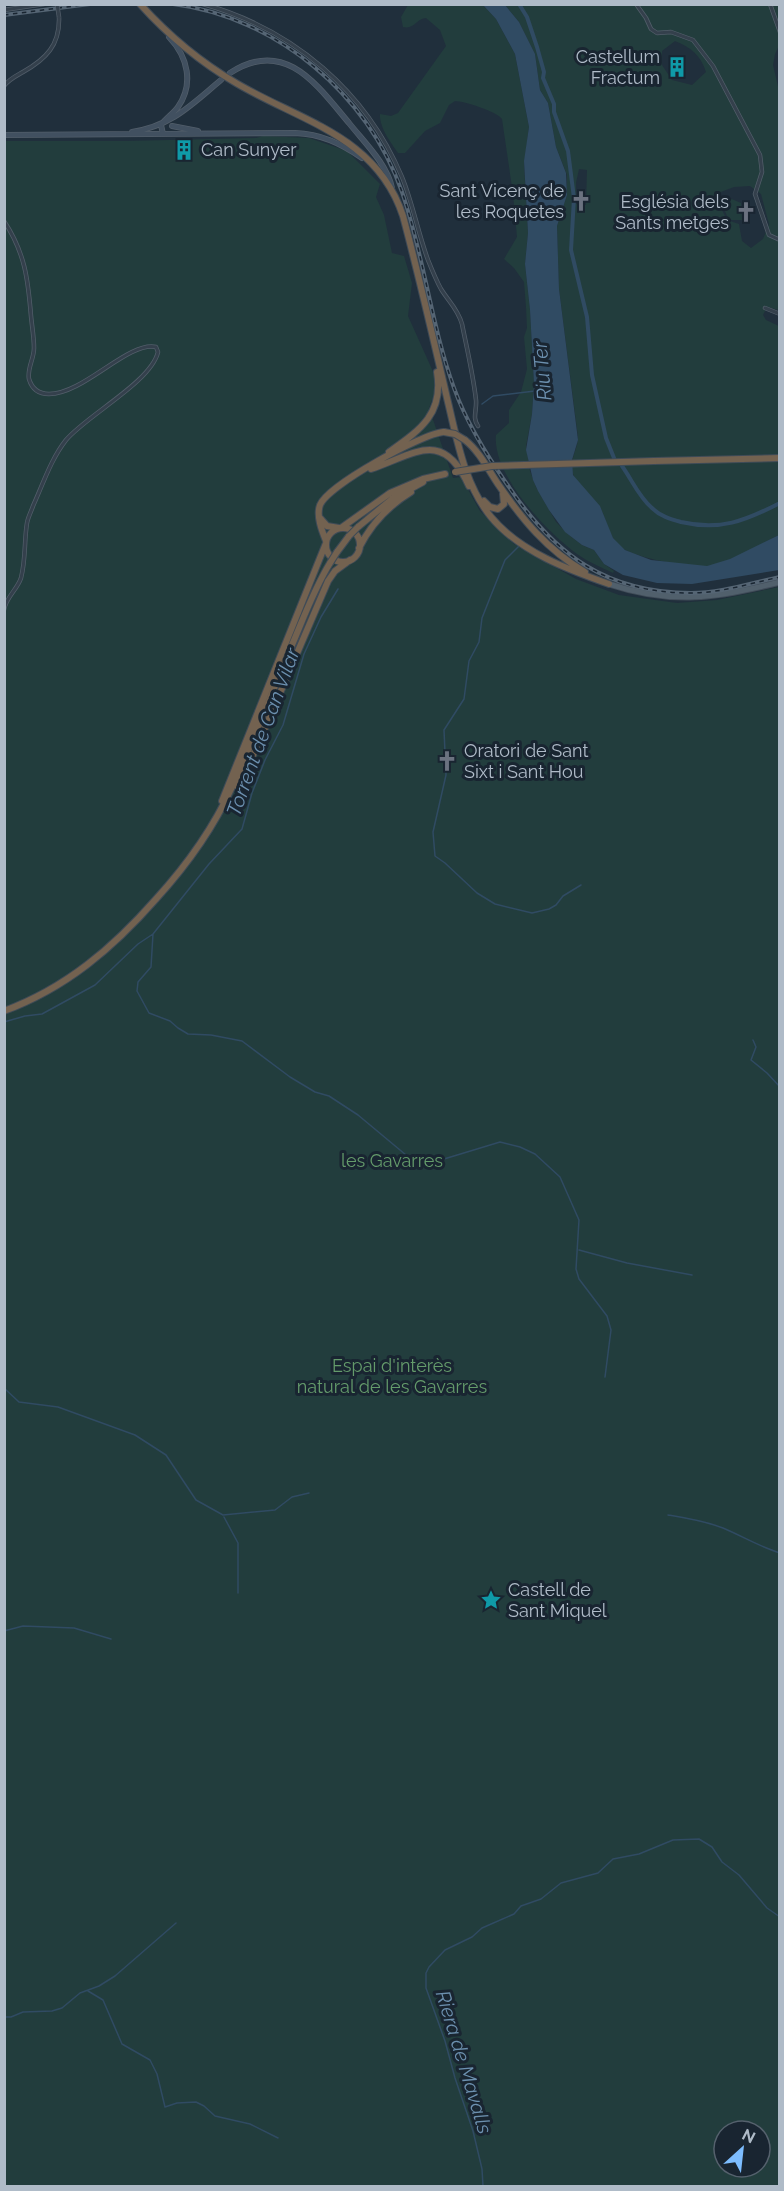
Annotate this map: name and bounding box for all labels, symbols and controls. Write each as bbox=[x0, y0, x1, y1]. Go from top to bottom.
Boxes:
place label: Castellum Fractum bbox=[576, 46, 660, 88]
building icon: Castellum Fractum bbox=[665, 55, 689, 79]
building icon: Can Sunyer bbox=[172, 138, 196, 162]
place label: Can Sunyer bbox=[201, 139, 297, 160]
place label: Sant Vicenç de les Roquetes bbox=[440, 180, 564, 222]
church icon: Sant Vicenç de les Roquetes bbox=[569, 189, 593, 213]
place label: Església dels Sants metges bbox=[615, 191, 729, 233]
church icon: Església dels Sants metges bbox=[734, 200, 758, 224]
water label: Riu Ter bbox=[527, 339, 557, 402]
water label: Torrent de Can Vilar bbox=[221, 644, 305, 819]
place label: Oratori de Sant Sixt i Sant Hou bbox=[464, 740, 588, 782]
church icon: Oratori de Sant Sixt i Sant Hou bbox=[435, 749, 459, 773]
park label: les Gavarres bbox=[341, 1150, 443, 1171]
park label: Espai d'interès natural de les Gavarres bbox=[297, 1355, 487, 1397]
place label: Castell de Sant Miquel bbox=[508, 1579, 607, 1621]
place icon: Castell de Sant Miquel bbox=[479, 1588, 503, 1612]
water label: Riera de Mavalls bbox=[431, 1987, 497, 2137]
north arrow bbox=[712, 2119, 772, 2179]
text: N bbox=[739, 2125, 758, 2147]

